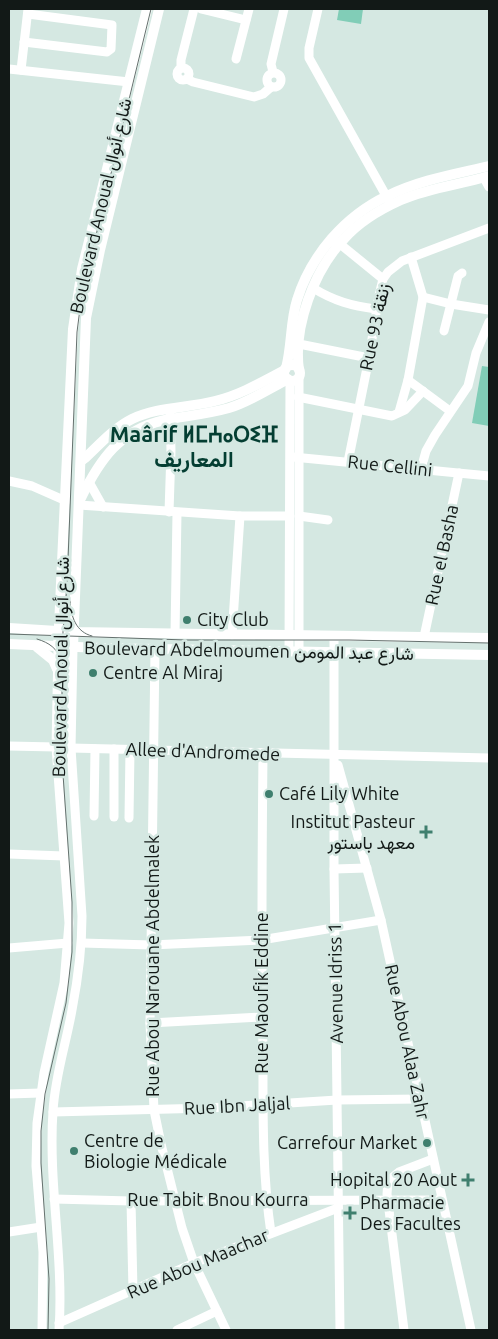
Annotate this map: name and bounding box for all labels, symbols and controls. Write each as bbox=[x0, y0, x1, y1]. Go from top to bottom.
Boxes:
street label: Boulevard Anoual شارع أنوال bbox=[65, 96, 138, 316]
street label: Rue 93 زنقة bbox=[355, 282, 395, 372]
district label: Maârif ⵍⵎⵄⴰⵔⵉⴼ المعاريف bbox=[110, 421, 278, 473]
street label: Rue Cellini bbox=[347, 451, 433, 479]
street label: Rue el Basha bbox=[421, 503, 461, 607]
street label: Boulevard Anoual شارع أنوال bbox=[48, 557, 75, 777]
place label: City Club bbox=[197, 609, 269, 629]
marker: City Club bbox=[181, 614, 193, 626]
street label: Boulevard Abdelmoumen شارع عبد المومن bbox=[84, 637, 414, 666]
place label: Centre Al Miraj bbox=[103, 662, 223, 682]
marker: Centre Al Miraj bbox=[87, 667, 99, 679]
street label: Allee d'Andromede bbox=[125, 738, 281, 764]
place label: Café Lily White bbox=[279, 783, 400, 803]
marker: Café Lily White bbox=[263, 788, 275, 800]
place label: Institut Pasteur معهد باستور bbox=[291, 811, 415, 854]
marker: Institut Pasteur معهد باستور bbox=[419, 825, 433, 839]
street label: Rue Abou Narouane Abdelmalek bbox=[142, 835, 162, 1097]
street label: Rue Maoufik Eddine bbox=[251, 912, 271, 1074]
street label: Avenue Idriss 1 bbox=[324, 922, 346, 1044]
street label: Rue Abou Alaa Zahr bbox=[382, 962, 434, 1121]
street label: Rue Ibn Jaljal bbox=[183, 1092, 291, 1118]
place label: Centre de Biologie Médicale bbox=[84, 1130, 227, 1171]
place label: Carrefour Market bbox=[277, 1132, 417, 1152]
marker: Carrefour Market bbox=[421, 1137, 433, 1149]
marker: Centre de Biologie Médicale bbox=[68, 1145, 80, 1157]
place label: Hopital 20 Aout bbox=[330, 1169, 457, 1189]
marker: Hopital 20 Aout bbox=[461, 1173, 475, 1187]
street label: Rue Tabit Bnou Kourra bbox=[127, 1189, 309, 1209]
place label: Pharmacie Des Facultes bbox=[360, 1192, 461, 1233]
marker: Pharmacie Des Facultes bbox=[344, 1207, 356, 1219]
street label: Rue Abou Maachar bbox=[124, 1224, 271, 1302]

